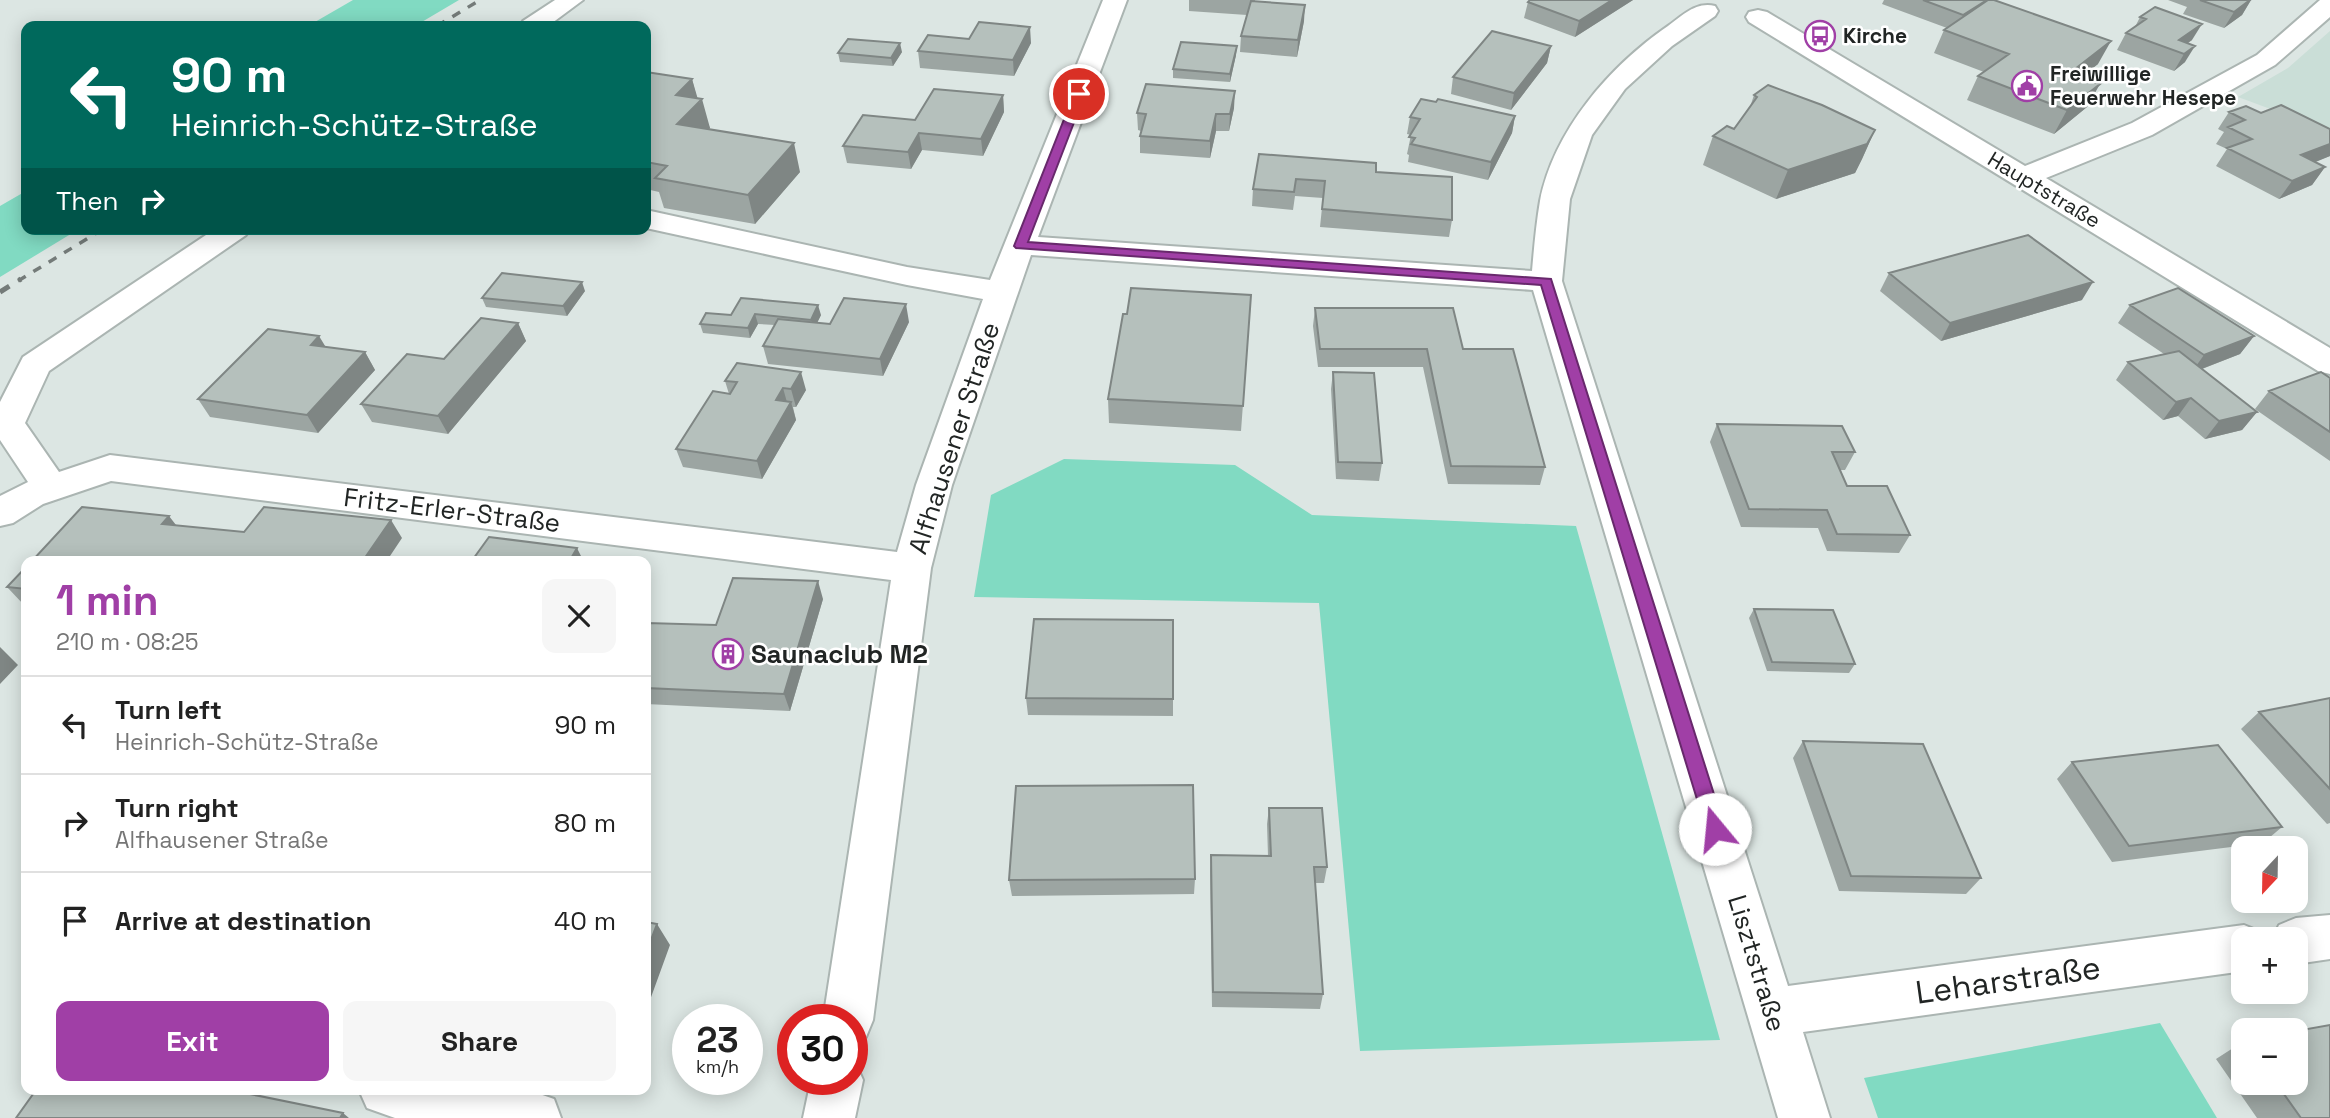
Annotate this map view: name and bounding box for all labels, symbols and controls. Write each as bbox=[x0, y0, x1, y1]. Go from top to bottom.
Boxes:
bus stop icon: Kirche bbox=[1803, 19, 1837, 53]
place label: Kirche bbox=[1843, 22, 1907, 49]
text: 90 m bbox=[171, 44, 287, 106]
icon: left bbox=[56, 49, 147, 140]
place label: Freiwillige Feuerwehr Hesepe bbox=[2050, 60, 2236, 111]
pin bbox=[1049, 64, 1109, 124]
public building icon: Freiwillige Feuerwehr Hesepe bbox=[2010, 69, 2044, 103]
icon: arrive bbox=[1060, 75, 1098, 113]
text: Heinrich-Schütz-Straße bbox=[171, 105, 538, 145]
street label: Hauptstraße bbox=[1983, 145, 2106, 234]
icon: right bbox=[133, 182, 171, 220]
text: Then bbox=[56, 184, 119, 218]
street label: Alfhausener Straße bbox=[901, 318, 1007, 558]
street label: Fritz-Erler-Straße bbox=[342, 480, 562, 540]
text: 1 min bbox=[56, 574, 159, 627]
button: close bbox=[542, 579, 616, 653]
text: 210 m · 08:25 bbox=[56, 627, 199, 657]
building icon: Saunaclub M2 bbox=[711, 637, 745, 671]
place label: Saunaclub M2 bbox=[751, 637, 928, 671]
text: Turn left bbox=[115, 693, 222, 727]
icon: left bbox=[56, 706, 94, 744]
text: 90 m bbox=[554, 708, 616, 742]
text: Heinrich-Schütz-Straße bbox=[115, 727, 379, 757]
text: Turn right bbox=[115, 791, 239, 825]
position arrow bbox=[1678, 792, 1752, 866]
icon: right bbox=[56, 804, 94, 842]
text: 80 m bbox=[554, 806, 616, 840]
text: Alfhausener Straße bbox=[115, 825, 329, 855]
north arrow bbox=[2231, 836, 2308, 914]
map controls bbox=[2231, 836, 2308, 1095]
street label: Lisztstraße bbox=[1720, 891, 1794, 1035]
icon: arrive bbox=[56, 902, 94, 940]
text: Arrive at destination bbox=[115, 904, 372, 938]
text: 40 m bbox=[554, 904, 616, 938]
button: + bbox=[2231, 927, 2308, 1004]
street label: Leharstraße bbox=[1913, 947, 2103, 1013]
button: Exit bbox=[56, 1001, 329, 1081]
button: Share bbox=[343, 1001, 616, 1081]
speed limit sign: 30 bbox=[777, 1004, 868, 1095]
text: 23 bbox=[696, 1018, 739, 1062]
button: − bbox=[2231, 1018, 2308, 1095]
text: km/h bbox=[696, 1055, 739, 1078]

